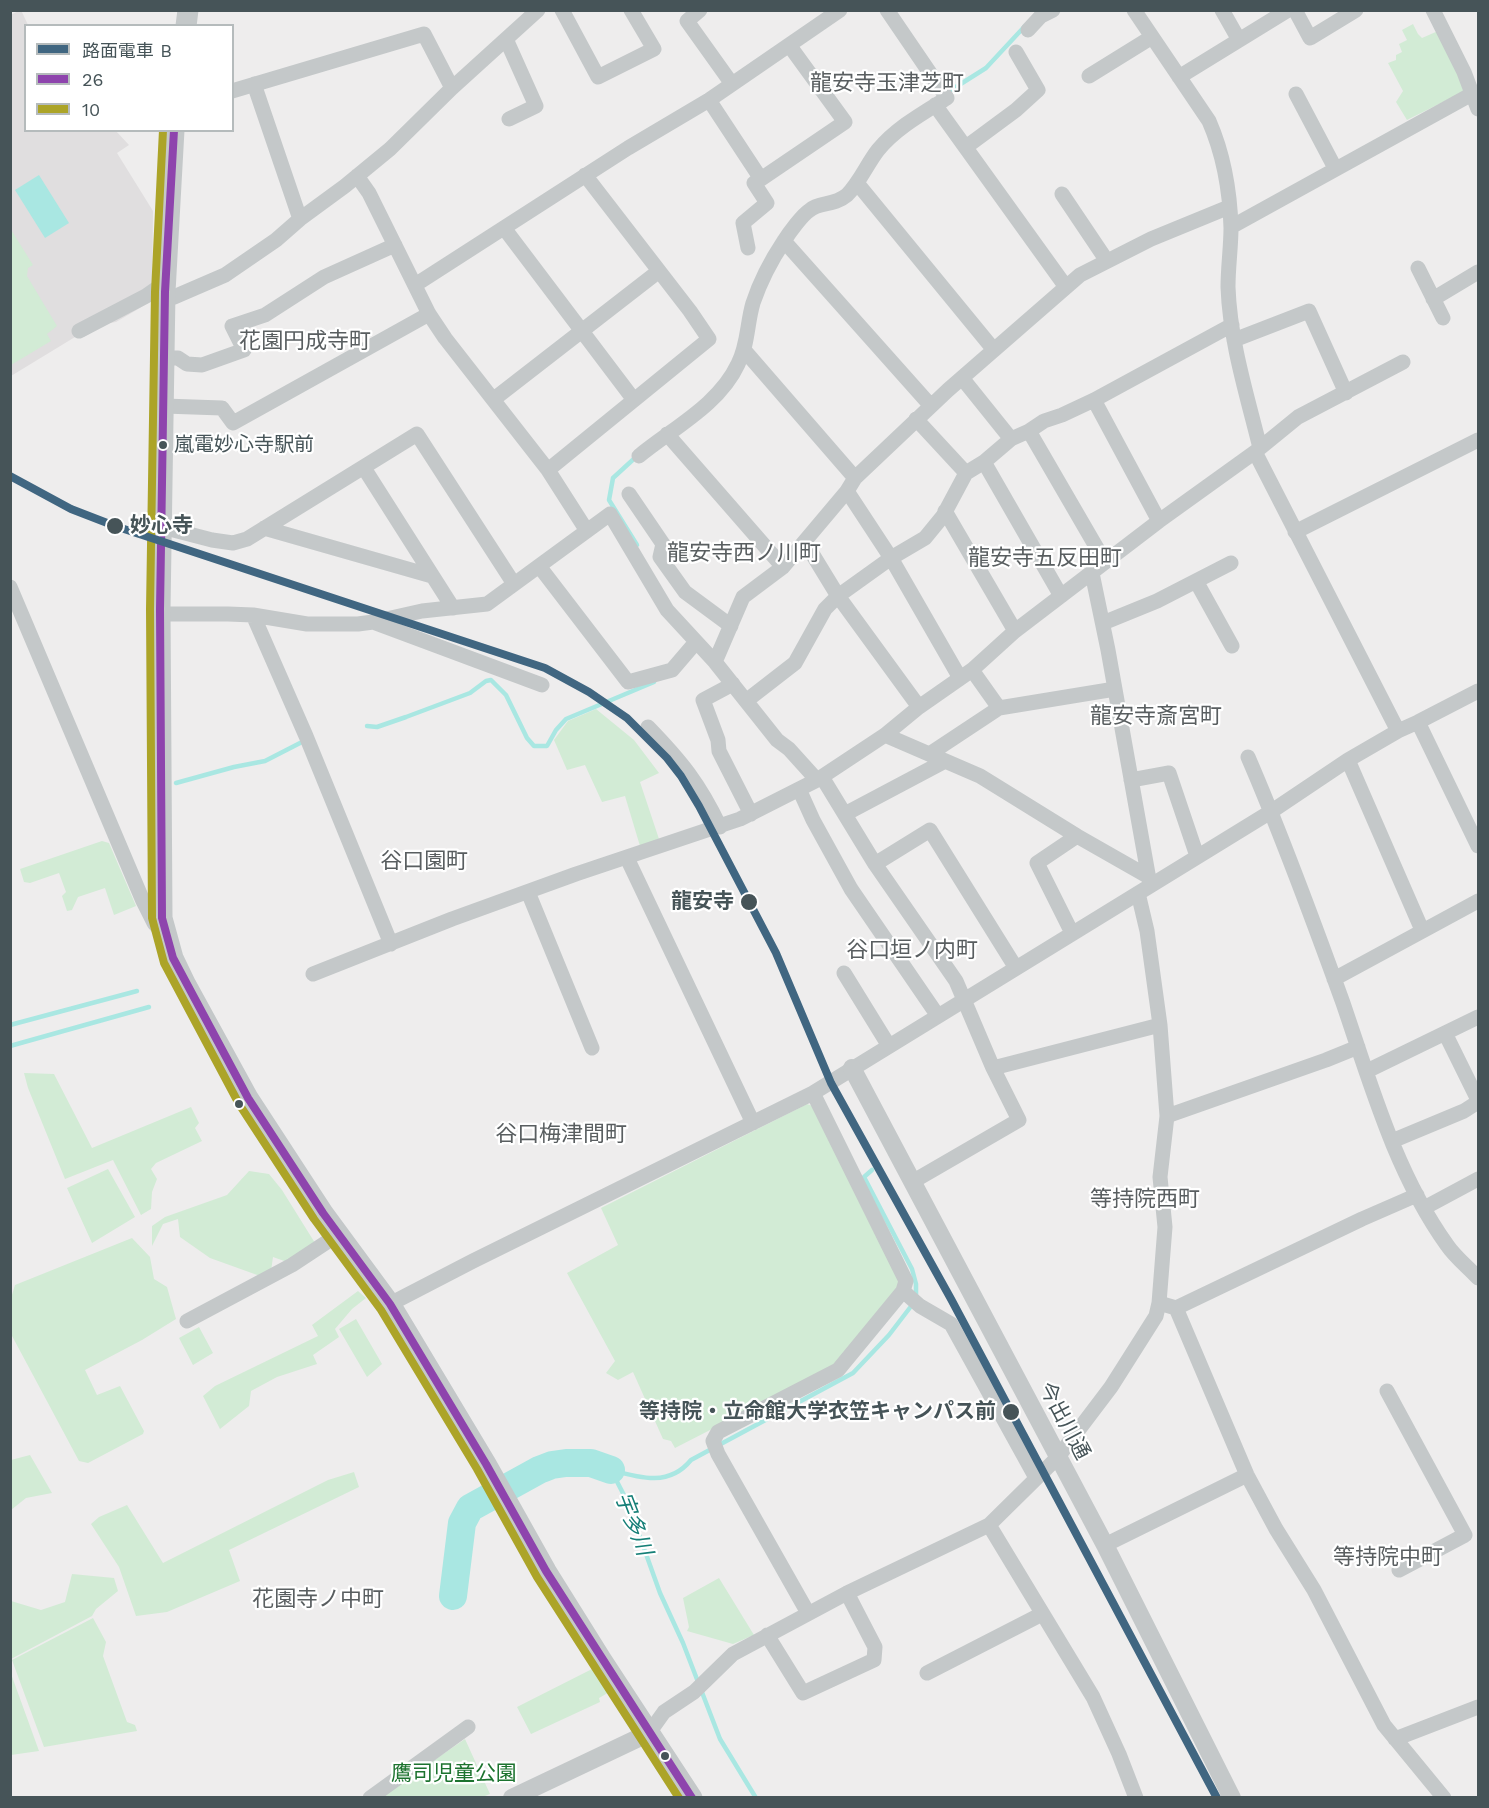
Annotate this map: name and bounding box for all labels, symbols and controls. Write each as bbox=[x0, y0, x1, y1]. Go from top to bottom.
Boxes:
legend bbox=[24, 24, 234, 132]
text: 路面電車 B bbox=[82, 40, 172, 61]
text: 26 bbox=[82, 69, 103, 90]
district label: 龍安寺玉津芝町 bbox=[810, 71, 964, 97]
text: 10 bbox=[82, 99, 100, 120]
district label: 花園円成寺町 bbox=[239, 329, 371, 355]
place label: 嵐電妙心寺駅前 bbox=[174, 433, 314, 457]
marker: 嵐電妙心寺駅前 bbox=[157, 439, 169, 451]
place label: 妙心寺 bbox=[130, 513, 193, 539]
marker: 妙心寺 bbox=[105, 516, 125, 536]
district label: 龍安寺西ノ川町 bbox=[667, 541, 821, 567]
district label: 龍安寺五反田町 bbox=[968, 546, 1122, 572]
district label: 龍安寺斎宮町 bbox=[1090, 704, 1222, 730]
district label: 谷口園町 bbox=[380, 849, 468, 875]
place label: 龍安寺 bbox=[671, 889, 734, 915]
marker: 龍安寺 bbox=[739, 892, 759, 912]
district label: 谷口垣ノ内町 bbox=[846, 938, 978, 964]
unlabelled marker bbox=[233, 1098, 245, 1110]
district label: 谷口梅津間町 bbox=[495, 1122, 627, 1148]
district label: 等持院西町 bbox=[1090, 1187, 1200, 1213]
street label: 今出川通 bbox=[1033, 1378, 1095, 1464]
place label: 等持院・立命館大学衣笠キャンパス前 bbox=[639, 1399, 996, 1425]
marker: 等持院・立命館大学衣笠キャンパス前 bbox=[1001, 1402, 1021, 1422]
water label: 宇多川 bbox=[609, 1488, 657, 1560]
district label: 等持院中町 bbox=[1333, 1545, 1443, 1571]
district label: 花園寺ノ中町 bbox=[252, 1587, 384, 1613]
unlabelled marker bbox=[659, 1750, 671, 1762]
park label: 鷹司児童公園 bbox=[391, 1761, 517, 1787]

